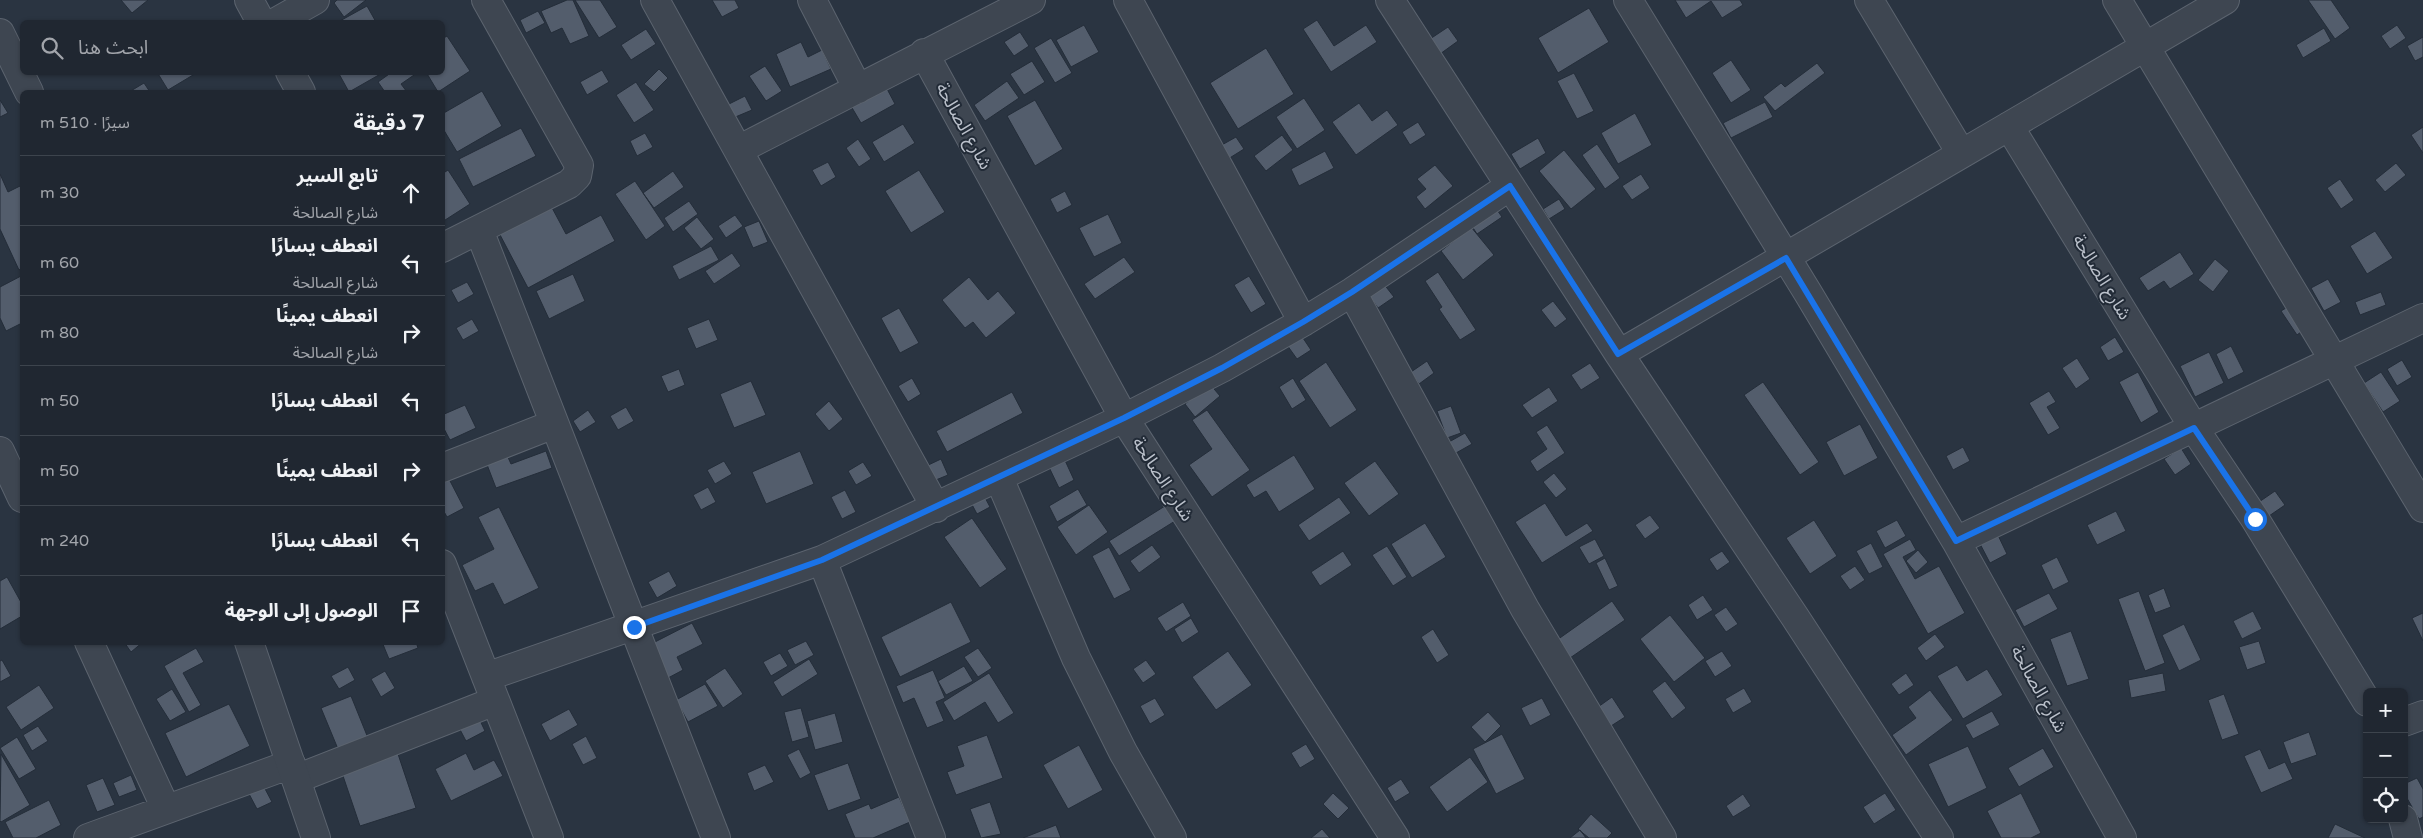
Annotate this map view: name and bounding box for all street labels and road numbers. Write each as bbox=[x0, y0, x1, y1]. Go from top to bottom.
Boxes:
street label: شارع الصالحة bbox=[928, 79, 997, 175]
street label: شارع الصالحة bbox=[2065, 230, 2136, 325]
street label: شارع الصالحة bbox=[1125, 433, 1198, 527]
street label: شارع الصالحة bbox=[2003, 642, 2072, 738]

